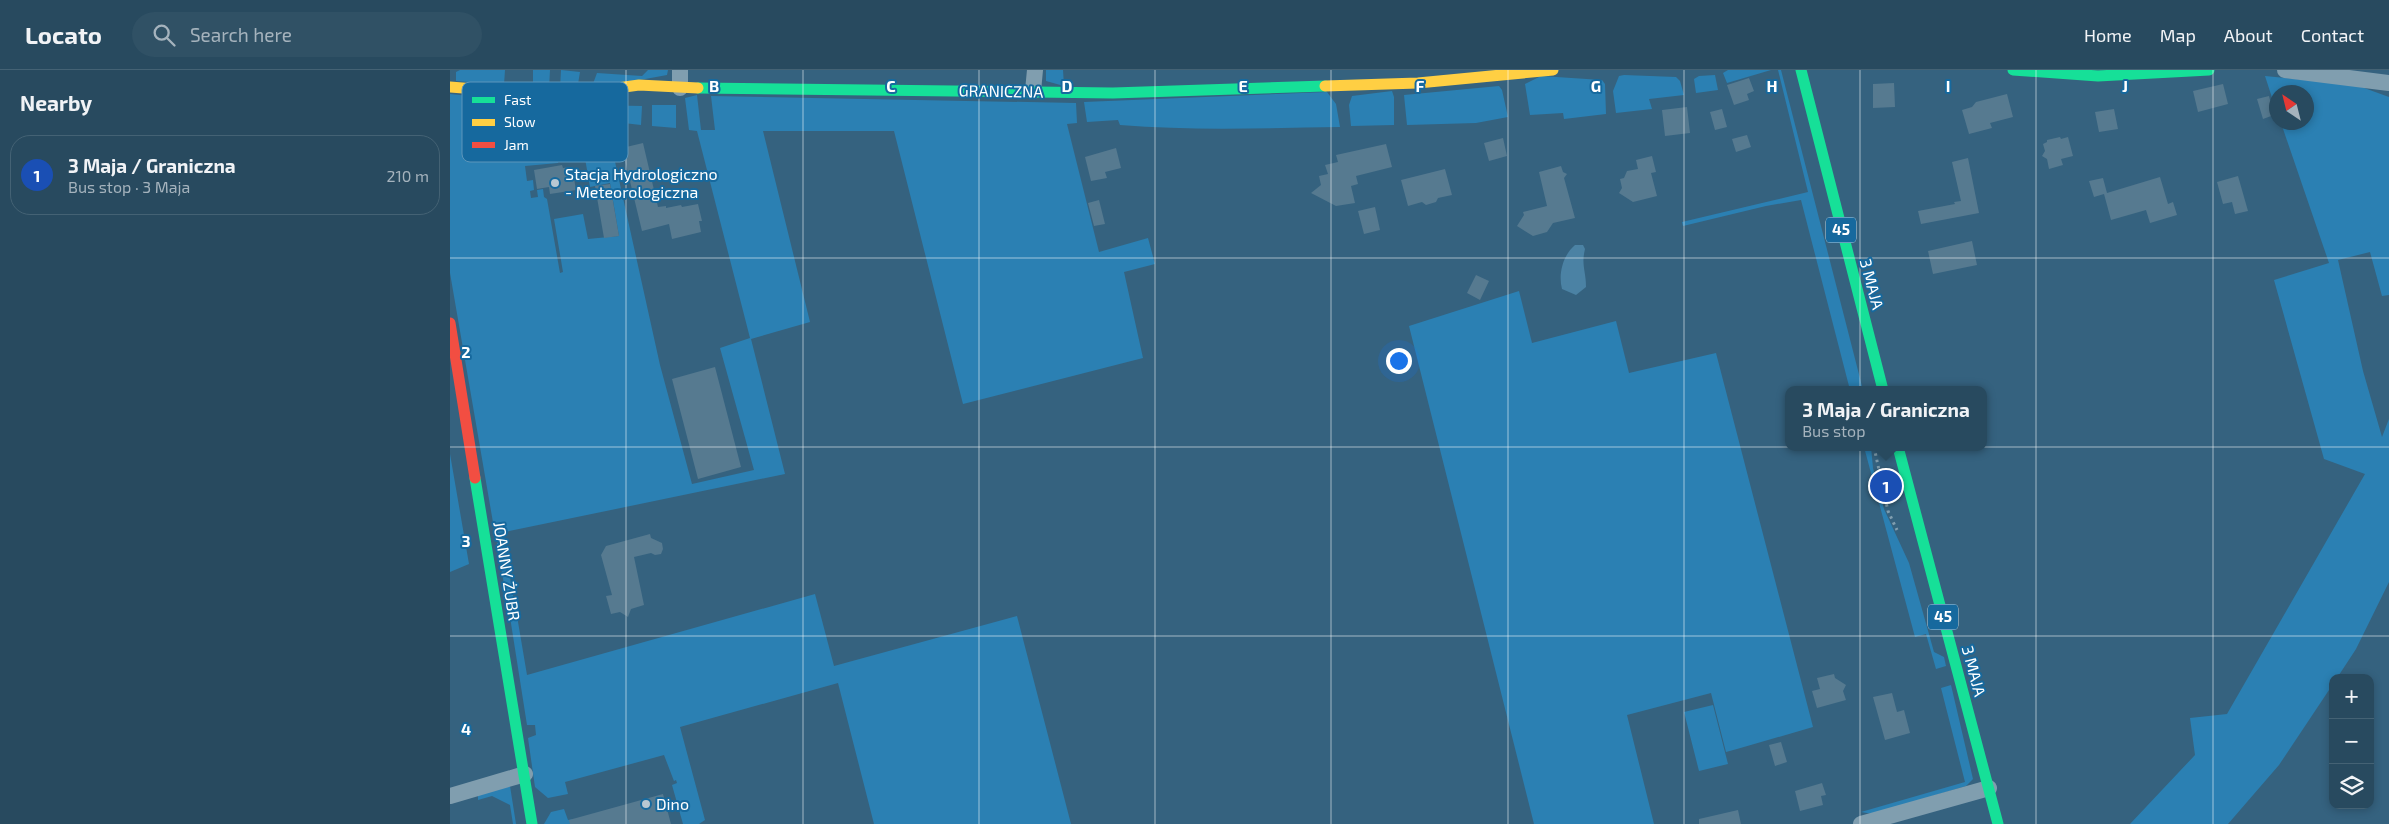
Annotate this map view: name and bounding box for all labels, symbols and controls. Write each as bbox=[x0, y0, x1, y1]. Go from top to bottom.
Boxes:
search box bbox=[132, 12, 482, 57]
text: Locato bbox=[25, 20, 102, 49]
icon: search bbox=[150, 21, 178, 49]
text: Search here bbox=[190, 23, 292, 46]
text: Home bbox=[2084, 24, 2132, 46]
text: Map bbox=[2160, 24, 2196, 46]
text: About bbox=[2224, 24, 2273, 46]
text: Contact bbox=[2301, 24, 2364, 46]
text: B bbox=[709, 76, 719, 95]
text: C bbox=[886, 76, 896, 95]
text: D bbox=[1062, 76, 1073, 95]
text: E bbox=[1238, 76, 1248, 95]
text: F bbox=[1416, 76, 1425, 95]
text: G bbox=[1591, 76, 1601, 95]
text: H bbox=[1766, 76, 1778, 95]
text: I bbox=[1946, 76, 1950, 95]
text: J bbox=[2122, 76, 2128, 95]
street label: GRANICZNA bbox=[958, 80, 1044, 101]
legend bbox=[462, 82, 628, 162]
north arrow bbox=[2269, 85, 2314, 130]
text: Nearby bbox=[20, 90, 92, 115]
text: Fast bbox=[504, 91, 531, 108]
text: Slow bbox=[504, 113, 536, 130]
text: Jam bbox=[504, 136, 529, 153]
text: 3 Maja / Graniczna bbox=[68, 154, 236, 177]
place label: Stacja Hydrologiczno - Meteorologiczna bbox=[565, 164, 718, 201]
text: 1 bbox=[34, 166, 40, 185]
text: 210 m bbox=[386, 166, 429, 185]
text: Bus stop · 3 Maja bbox=[68, 177, 190, 196]
marker: Stacja Hydrologiczno - Meteorologiczna bbox=[549, 177, 561, 189]
road number: 45 bbox=[1826, 218, 1856, 242]
street label: 3 MAJA bbox=[1857, 256, 1888, 311]
text: 2 bbox=[461, 342, 471, 361]
your location bbox=[1386, 348, 1412, 374]
popup bbox=[1785, 386, 1987, 451]
text: 3 Maja / Graniczna bbox=[1802, 398, 1970, 421]
text: Bus stop bbox=[1802, 421, 1865, 440]
pin: 1 bbox=[1870, 467, 1902, 505]
street label: JOANNY ŻUBR bbox=[490, 520, 525, 622]
text: 3 bbox=[461, 531, 471, 550]
road number: 45 bbox=[1928, 604, 1958, 630]
street label: 3 MAJA bbox=[1959, 643, 1990, 698]
map controls bbox=[2329, 674, 2374, 809]
button: + bbox=[2329, 674, 2374, 719]
text: 4 bbox=[461, 719, 471, 738]
button: − bbox=[2329, 719, 2374, 764]
button: layers bbox=[2329, 764, 2374, 809]
place label: Dino bbox=[656, 794, 689, 813]
marker: Dino bbox=[640, 798, 652, 810]

